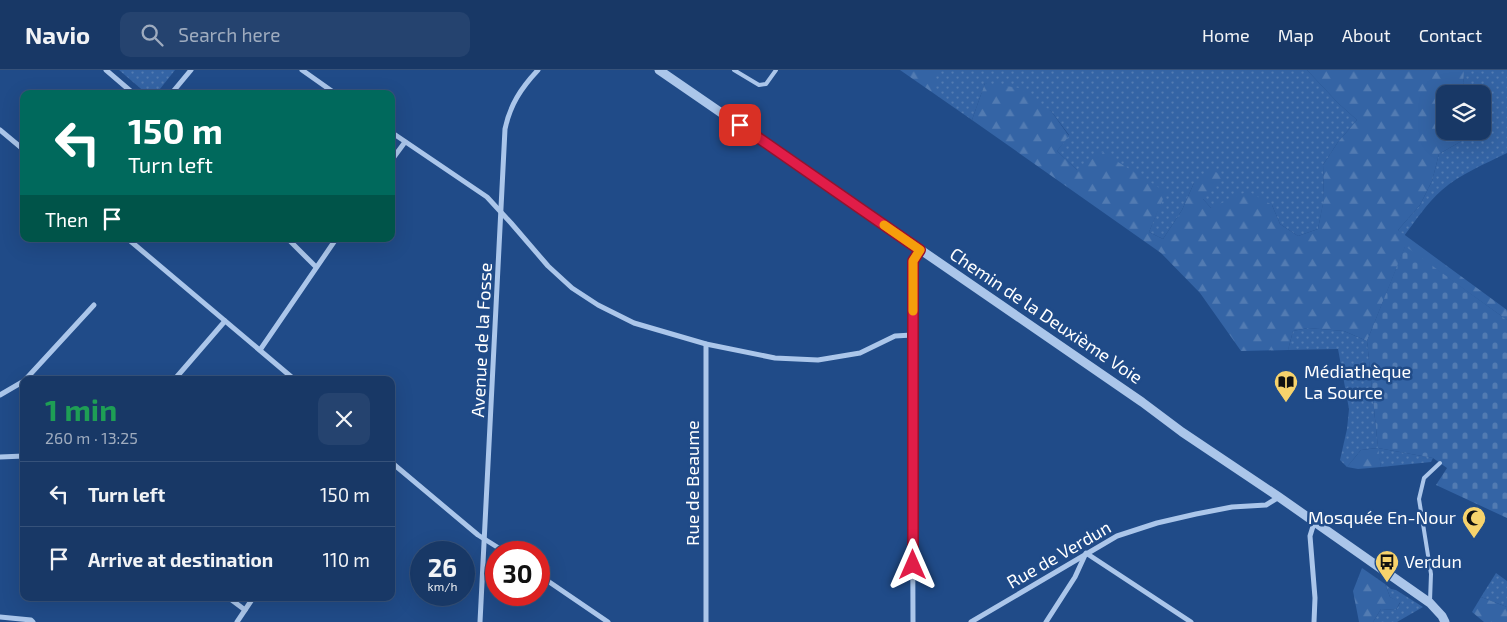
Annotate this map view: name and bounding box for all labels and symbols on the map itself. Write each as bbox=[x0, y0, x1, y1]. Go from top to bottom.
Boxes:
pin bbox=[719, 104, 761, 146]
street label: Chemin de la Deuxième Voie bbox=[946, 242, 1147, 388]
street label: Avenue de la Fosse bbox=[466, 262, 496, 418]
place label: Médiathèque La Source bbox=[1304, 360, 1411, 403]
library icon: Médiathèque La Source bbox=[1273, 369, 1299, 403]
street label: Rue de Beaume bbox=[681, 420, 703, 546]
mosque icon: Mosquée En-Nour bbox=[1461, 505, 1487, 539]
place label: Mosquée En-Nour bbox=[1308, 506, 1456, 528]
street label: Rue de Verdun bbox=[1002, 515, 1115, 593]
position arrow bbox=[886, 538, 938, 590]
speed limit sign: 30 bbox=[485, 541, 550, 606]
bus stop icon: Verdun bbox=[1374, 549, 1400, 583]
place label: Verdun bbox=[1404, 550, 1462, 572]

